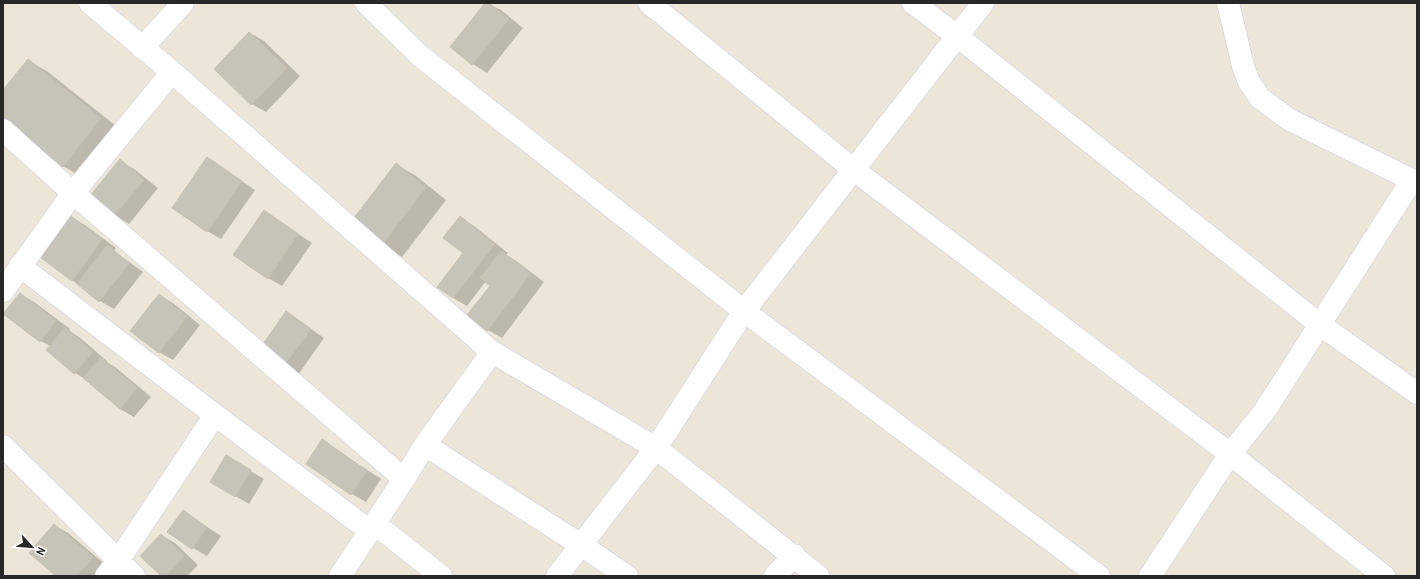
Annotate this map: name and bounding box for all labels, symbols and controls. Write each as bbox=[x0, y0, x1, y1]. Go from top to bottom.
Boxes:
north arrow bbox=[12, 527, 52, 567]
text: N bbox=[34, 545, 49, 558]

